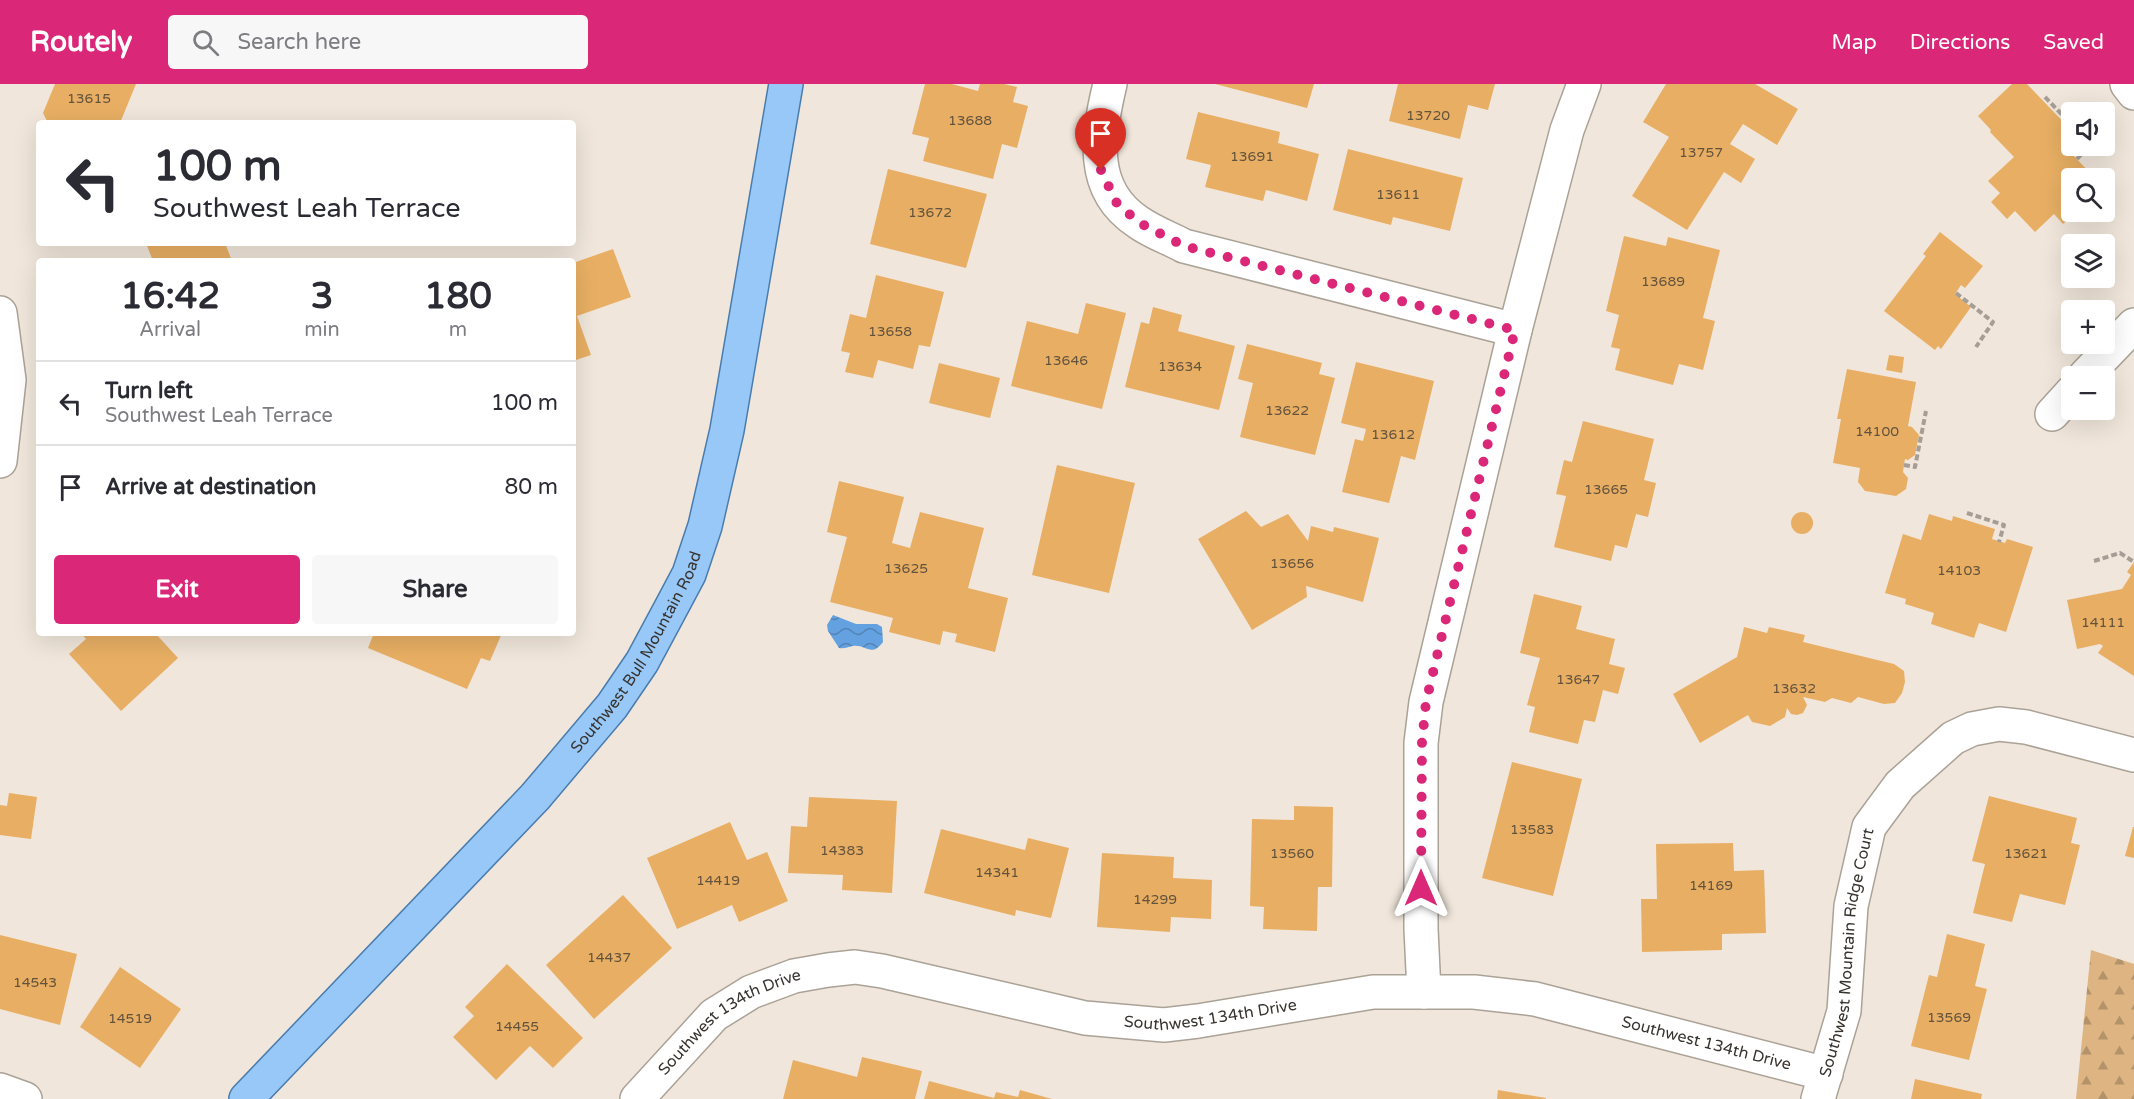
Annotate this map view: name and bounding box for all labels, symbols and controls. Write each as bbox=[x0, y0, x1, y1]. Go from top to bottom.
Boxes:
search box bbox=[168, 15, 588, 69]
text: Routely bbox=[30, 25, 132, 59]
icon: search bbox=[189, 26, 222, 59]
text: Search here bbox=[237, 29, 361, 55]
text: Map bbox=[1831, 30, 1877, 55]
text: Directions bbox=[1910, 30, 2010, 55]
text: Saved bbox=[2043, 30, 2104, 55]
house number: 13615 bbox=[67, 90, 111, 107]
map controls bbox=[2061, 102, 2115, 420]
button: sound bbox=[2061, 102, 2115, 156]
house number: 13720 bbox=[1406, 107, 1450, 124]
pin bbox=[1075, 108, 1126, 170]
house number: 13688 bbox=[948, 112, 992, 129]
icon: arrive bbox=[1084, 117, 1117, 150]
text: 100 m bbox=[153, 141, 282, 192]
icon: left bbox=[54, 144, 132, 222]
house number: 13757 bbox=[1679, 144, 1723, 161]
house number: 13691 bbox=[1230, 148, 1274, 165]
button: search bbox=[2061, 168, 2115, 222]
house number: 13611 bbox=[1376, 186, 1420, 203]
text: Southwest Leah Terrace bbox=[153, 192, 461, 225]
house number: 13672 bbox=[908, 204, 952, 221]
button: layers bbox=[2061, 234, 2115, 288]
house number: 13689 bbox=[1641, 273, 1685, 290]
text: 16:42 bbox=[120, 275, 220, 318]
text: 3 bbox=[311, 275, 333, 318]
text: 180 bbox=[424, 275, 492, 318]
button: + bbox=[2061, 300, 2115, 354]
text: Arrival bbox=[139, 318, 201, 342]
text: min bbox=[304, 318, 340, 342]
text: m bbox=[449, 318, 467, 342]
house number: 13658 bbox=[868, 323, 912, 340]
house number: 13646 bbox=[1044, 352, 1088, 369]
house number: 13634 bbox=[1158, 358, 1202, 375]
button: − bbox=[2061, 366, 2115, 420]
text: Turn left bbox=[105, 378, 193, 404]
icon: left bbox=[54, 387, 87, 420]
text: 100 m bbox=[491, 390, 558, 416]
house number: 13622 bbox=[1265, 402, 1309, 419]
text: Southwest Leah Terrace bbox=[105, 404, 333, 428]
house number: 14100 bbox=[1855, 423, 1899, 440]
house number: 13612 bbox=[1371, 426, 1415, 443]
icon: arrive bbox=[54, 471, 87, 504]
text: Arrive at destination bbox=[105, 474, 316, 500]
text: 80 m bbox=[504, 474, 558, 500]
house number: 13665 bbox=[1584, 481, 1628, 498]
street label: Southwest Bull Mountain Road bbox=[566, 549, 706, 757]
button: Exit bbox=[54, 555, 300, 624]
button: Share bbox=[312, 555, 558, 624]
house number: 13656 bbox=[1270, 555, 1314, 572]
house number: 13625 bbox=[884, 560, 928, 577]
house number: 14103 bbox=[1937, 562, 1981, 579]
house number: 14111 bbox=[2081, 614, 2125, 631]
house number: 13647 bbox=[1556, 671, 1600, 688]
house number: 13632 bbox=[1772, 680, 1816, 697]
house number: 13583 bbox=[1510, 821, 1554, 838]
street label: Southwest Mountain Ridge Court bbox=[1815, 826, 1878, 1079]
house number: 14383 bbox=[820, 842, 864, 859]
house number: 13560 bbox=[1270, 845, 1314, 862]
house number: 13621 bbox=[2004, 845, 2048, 862]
position arrow bbox=[1389, 856, 1453, 920]
house number: 14341 bbox=[975, 864, 1019, 881]
house number: 14419 bbox=[696, 872, 740, 889]
house number: 14169 bbox=[1689, 877, 1733, 894]
house number: 14299 bbox=[1133, 891, 1177, 908]
house number: 14437 bbox=[587, 949, 631, 966]
street label: Southwest 134th Drive bbox=[654, 965, 802, 1079]
house number: 14543 bbox=[13, 974, 57, 991]
street label: Southwest 134th Drive bbox=[1123, 995, 1298, 1035]
house number: 13569 bbox=[1927, 1009, 1971, 1026]
house number: 14519 bbox=[108, 1010, 152, 1027]
street label: Southwest 134th Drive bbox=[1619, 1012, 1793, 1075]
house number: 14455 bbox=[495, 1018, 539, 1035]

